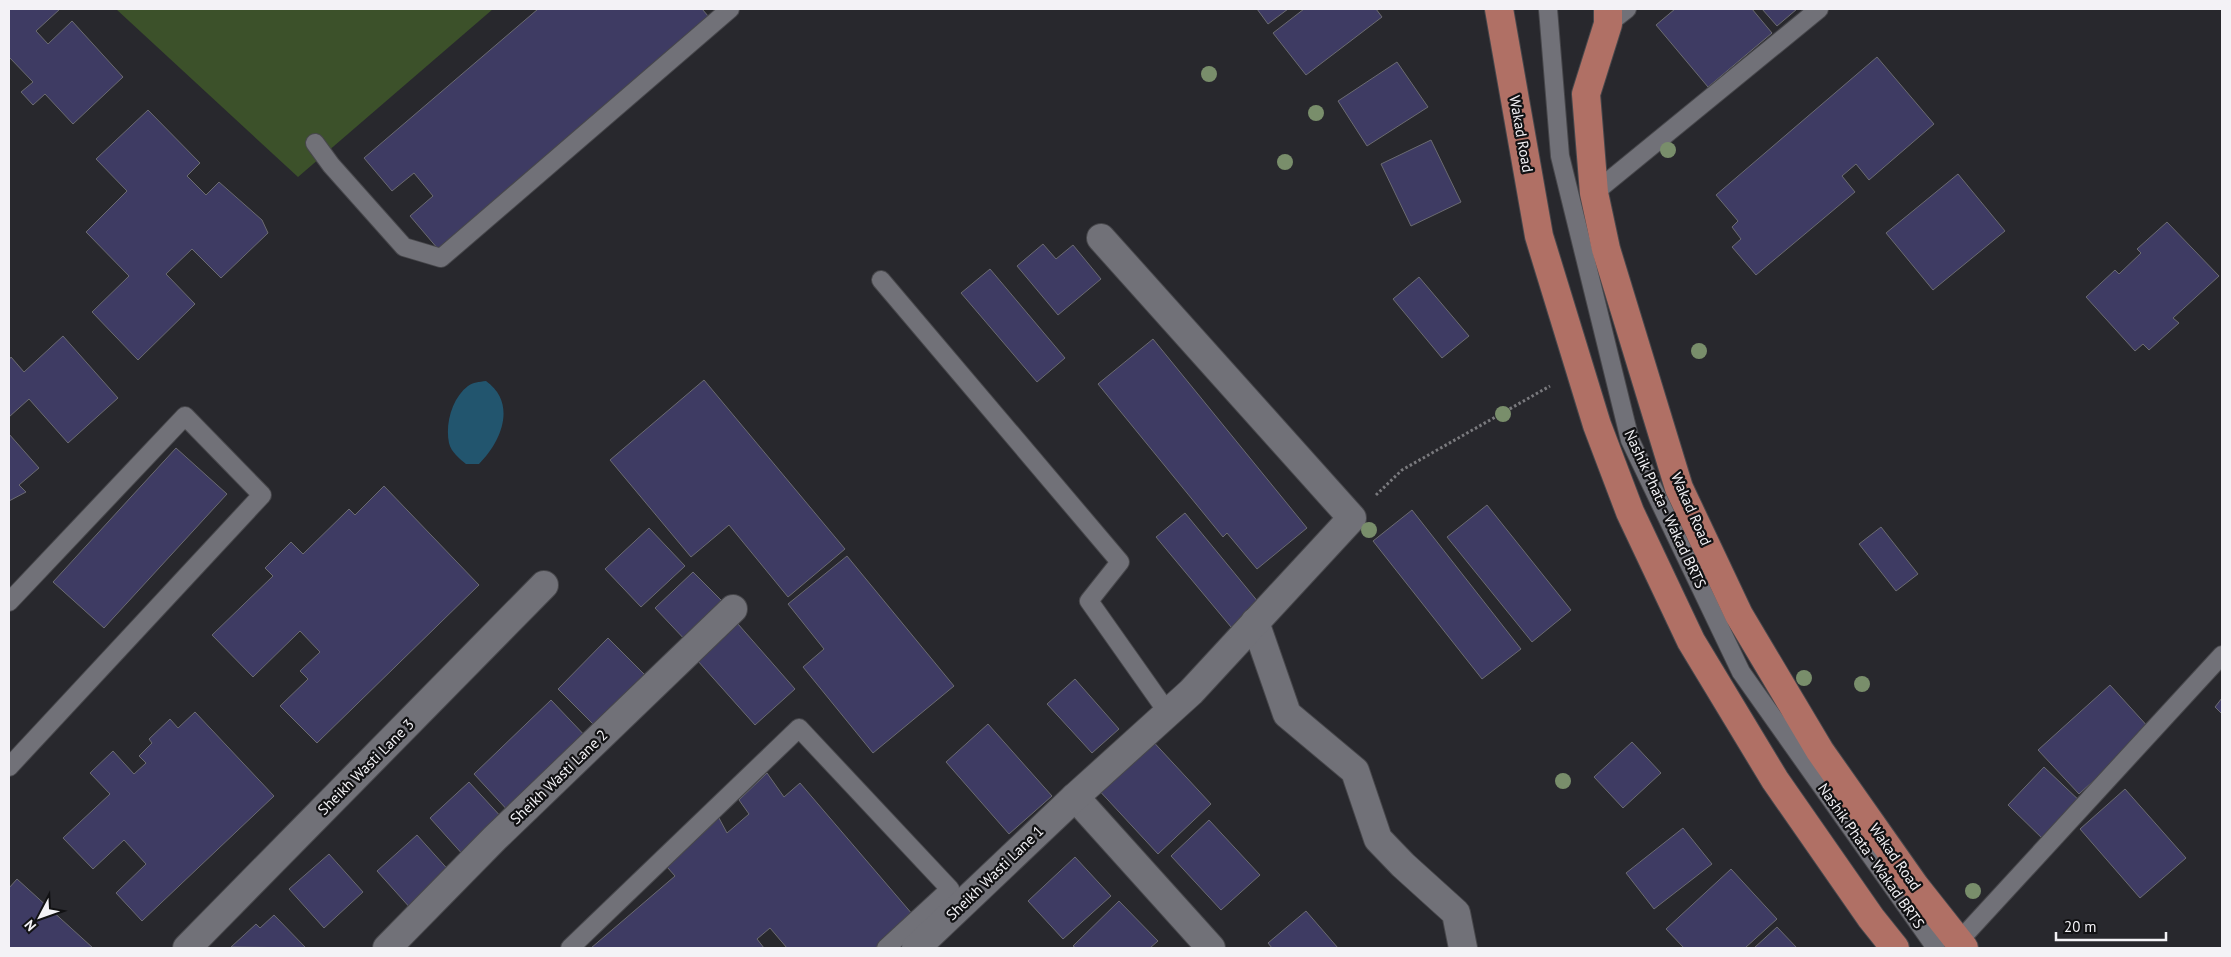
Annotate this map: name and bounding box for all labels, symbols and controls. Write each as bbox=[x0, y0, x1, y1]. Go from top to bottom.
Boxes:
street label: Wakad Road bbox=[1505, 94, 1538, 174]
street label: Nashik Phata - Wakad BRTS bbox=[1620, 426, 1711, 591]
street label: Wakad Road bbox=[1667, 469, 1716, 548]
street label: Sheikh Wasti Lane 3 bbox=[313, 714, 418, 819]
street label: Sheikh Wasti Lane 2 bbox=[506, 725, 611, 828]
street label: Nashik Phata - Wakad BRTS bbox=[1814, 779, 1929, 932]
street label: Wakad Road bbox=[1865, 819, 1925, 894]
street label: Sheikh Wasti Lane 1 bbox=[942, 821, 1047, 924]
north arrow bbox=[15, 892, 65, 942]
scale bar bbox=[2056, 910, 2166, 942]
text: N bbox=[20, 916, 40, 935]
text: 20 m bbox=[2064, 917, 2097, 936]

